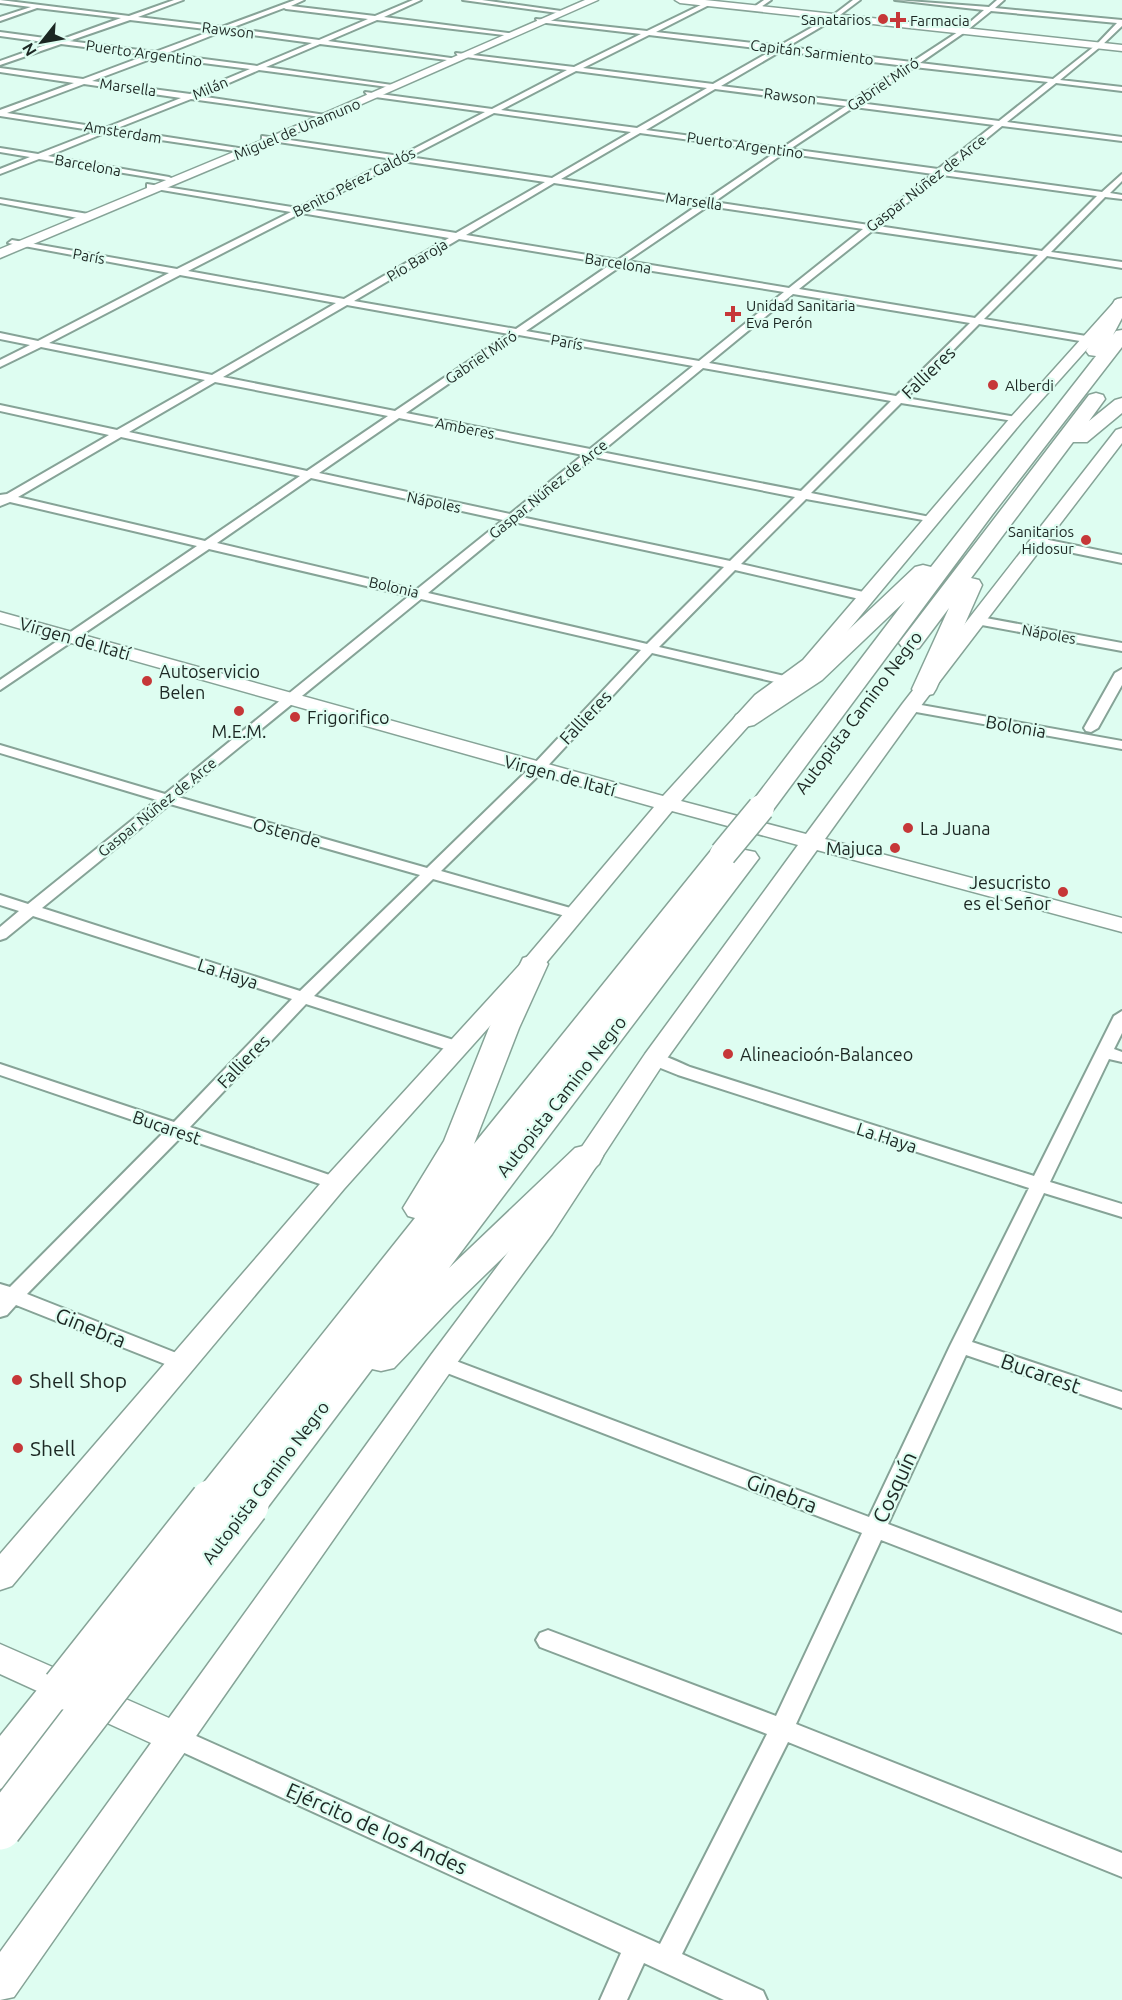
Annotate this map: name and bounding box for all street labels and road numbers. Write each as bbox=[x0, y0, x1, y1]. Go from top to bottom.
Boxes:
street label: Rawson bbox=[201, 18, 255, 42]
street label: Puerto Argentino bbox=[85, 36, 203, 70]
street label: Capitán Sarmiento bbox=[749, 36, 875, 68]
street label: Gabriel Miró bbox=[844, 54, 922, 114]
street label: Milán bbox=[190, 73, 230, 103]
street label: Marsella bbox=[99, 75, 157, 99]
street label: Rawson bbox=[763, 84, 817, 108]
street label: Miguel de Unamuno bbox=[231, 95, 363, 163]
street label: Amsterdam bbox=[83, 117, 163, 147]
street label: Puerto Argentino bbox=[686, 128, 804, 162]
street label: Gaspar Núñez de Arce bbox=[863, 131, 989, 235]
street label: Benito Pérez Galdós bbox=[290, 144, 418, 220]
street label: Barcelona bbox=[53, 151, 123, 179]
street label: Marsella bbox=[665, 189, 723, 213]
street label: Pío Baroja bbox=[384, 235, 450, 285]
street label: París bbox=[72, 245, 106, 267]
street label: Barcelona bbox=[584, 249, 652, 277]
street label: Gabriel Miró bbox=[442, 327, 520, 387]
street label: París bbox=[550, 331, 584, 353]
street label: Fallieres bbox=[897, 342, 959, 402]
street label: Amberes bbox=[434, 414, 496, 442]
street label: Gaspar Núñez de Arce bbox=[485, 436, 611, 542]
street label: Nápoles bbox=[405, 488, 463, 516]
street label: Bolonia bbox=[367, 573, 421, 601]
street label: Virgen de Itatí bbox=[17, 613, 134, 664]
street label: Nápoles bbox=[1021, 621, 1077, 647]
street label: Autopista Camino Negro bbox=[790, 627, 926, 797]
street label: Fallieres bbox=[555, 686, 615, 748]
street label: Bolonia bbox=[984, 711, 1048, 741]
street label: Virgen de Itatí bbox=[502, 750, 619, 800]
street label: Gaspar Núñez de Arce bbox=[94, 754, 220, 860]
street label: Ostende bbox=[251, 813, 323, 851]
street label: La Haya bbox=[195, 954, 261, 992]
street label: Autopista Camino Negro bbox=[492, 1012, 630, 1180]
street label: Fallieres bbox=[213, 1030, 273, 1092]
street label: Bucarest bbox=[130, 1106, 204, 1148]
street label: La Haya bbox=[854, 1118, 920, 1156]
street label: Ginebra bbox=[52, 1302, 130, 1352]
street label: Bucarest bbox=[998, 1348, 1084, 1398]
street label: Autopista Camino Negro bbox=[197, 1397, 333, 1567]
street label: Cosquín bbox=[867, 1448, 921, 1526]
street label: Ginebra bbox=[743, 1469, 821, 1517]
street label: Ejército de los Andes bbox=[283, 1777, 471, 1879]

